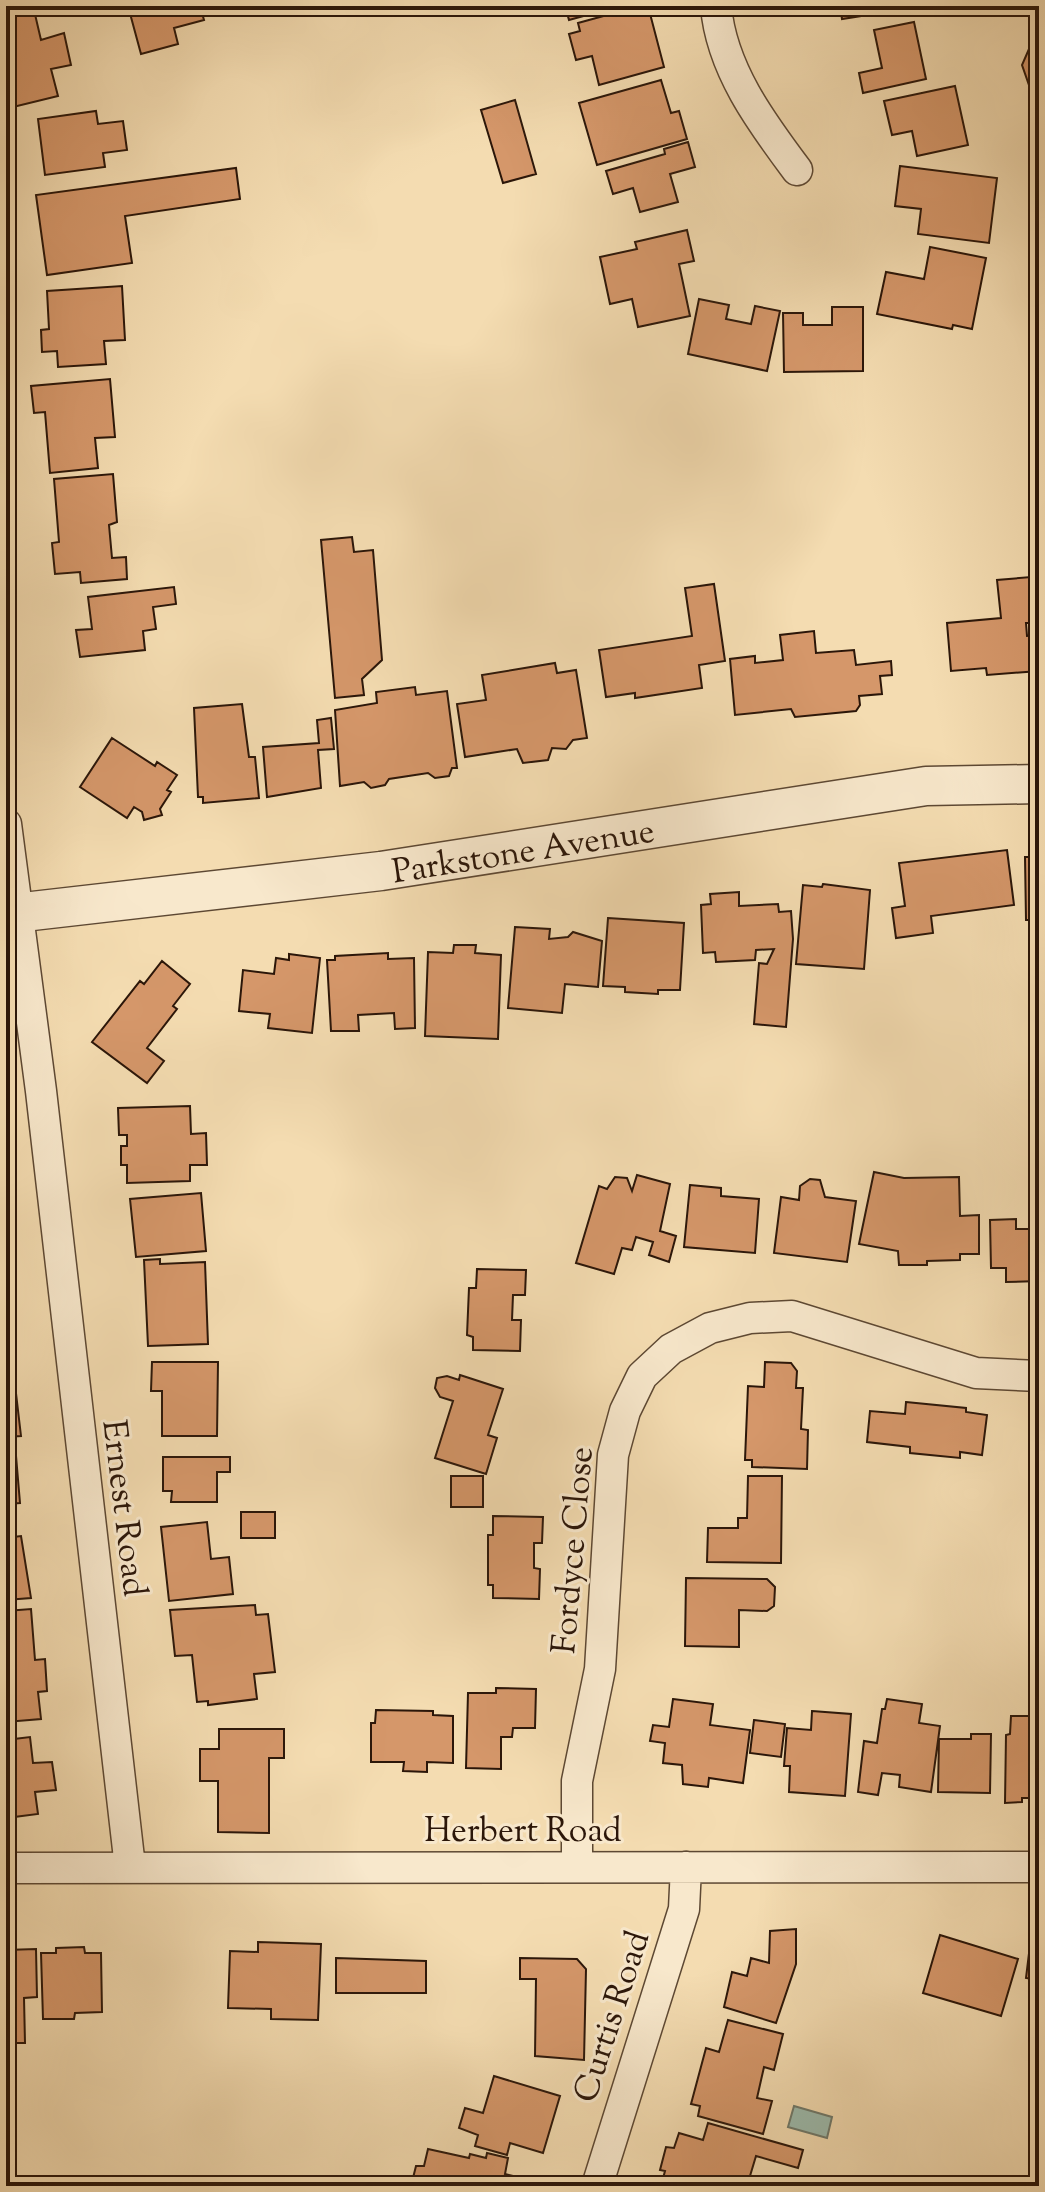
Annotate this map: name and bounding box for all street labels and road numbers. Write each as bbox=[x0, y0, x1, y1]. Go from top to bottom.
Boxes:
street label: Parkstone Avenue bbox=[389, 809, 658, 898]
street label: Ernest Road bbox=[87, 1417, 158, 1600]
street label: Fordyce Close bbox=[541, 1445, 608, 1656]
street label: Herbert Road bbox=[424, 1808, 622, 1857]
street label: Curtis Road bbox=[563, 1925, 664, 2109]

